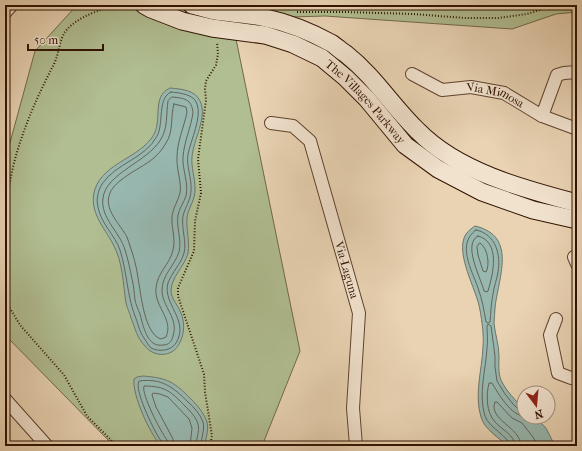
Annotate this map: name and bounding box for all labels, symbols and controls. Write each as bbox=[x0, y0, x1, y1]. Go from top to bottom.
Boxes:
scale bar bbox=[28, 26, 103, 52]
text: 50 m bbox=[34, 33, 58, 47]
street label: The Villages Parkway bbox=[322, 57, 409, 147]
street label: Via Mimosa bbox=[465, 80, 527, 111]
street label: Via-Laguna bbox=[332, 239, 362, 301]
north arrow bbox=[516, 385, 556, 425]
text: N bbox=[532, 407, 544, 422]

